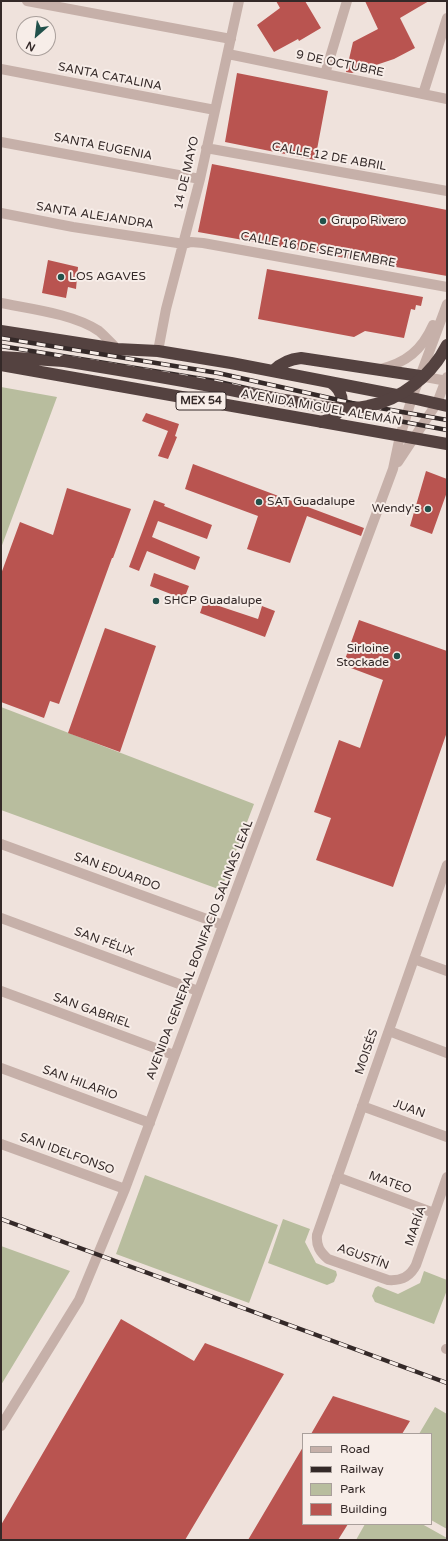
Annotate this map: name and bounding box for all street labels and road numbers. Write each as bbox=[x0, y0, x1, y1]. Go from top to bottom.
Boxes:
street label: 9 DE OCTUBRE bbox=[295, 48, 385, 80]
street label: SANTA CATALINA bbox=[57, 60, 163, 94]
street label: SANTA EUGENIA bbox=[52, 130, 154, 164]
street label: 14 DE MAYO bbox=[172, 135, 202, 211]
street label: CALLE 12 DE ABRIL bbox=[271, 140, 387, 174]
street label: SANTA ALEJANDRA bbox=[35, 200, 155, 232]
street label: CALLE 16 DE SEPTIEMBRE bbox=[239, 229, 397, 271]
street label: AVENIDA MIGUEL ALEMÁN bbox=[240, 387, 402, 429]
road number: MEX 54 bbox=[176, 392, 226, 410]
street label: AVENIDA GENERAL BONIFACIO SALINAS LEAL bbox=[144, 818, 256, 1082]
street label: SAN EDUARDO bbox=[72, 850, 162, 894]
street label: SAN FÉLIX bbox=[72, 925, 136, 959]
street label: SAN GABRIEL bbox=[51, 990, 133, 1032]
street label: MOISÉS bbox=[353, 1027, 381, 1077]
street label: SAN HILARIO bbox=[40, 1063, 120, 1103]
street label: JUAN bbox=[391, 1097, 427, 1121]
street label: SAN IDELFONSO bbox=[18, 1130, 116, 1178]
street label: MATEO bbox=[367, 1169, 413, 1197]
street label: MARÍA bbox=[402, 1204, 430, 1248]
street label: AGUSTÍN bbox=[335, 1241, 391, 1273]

